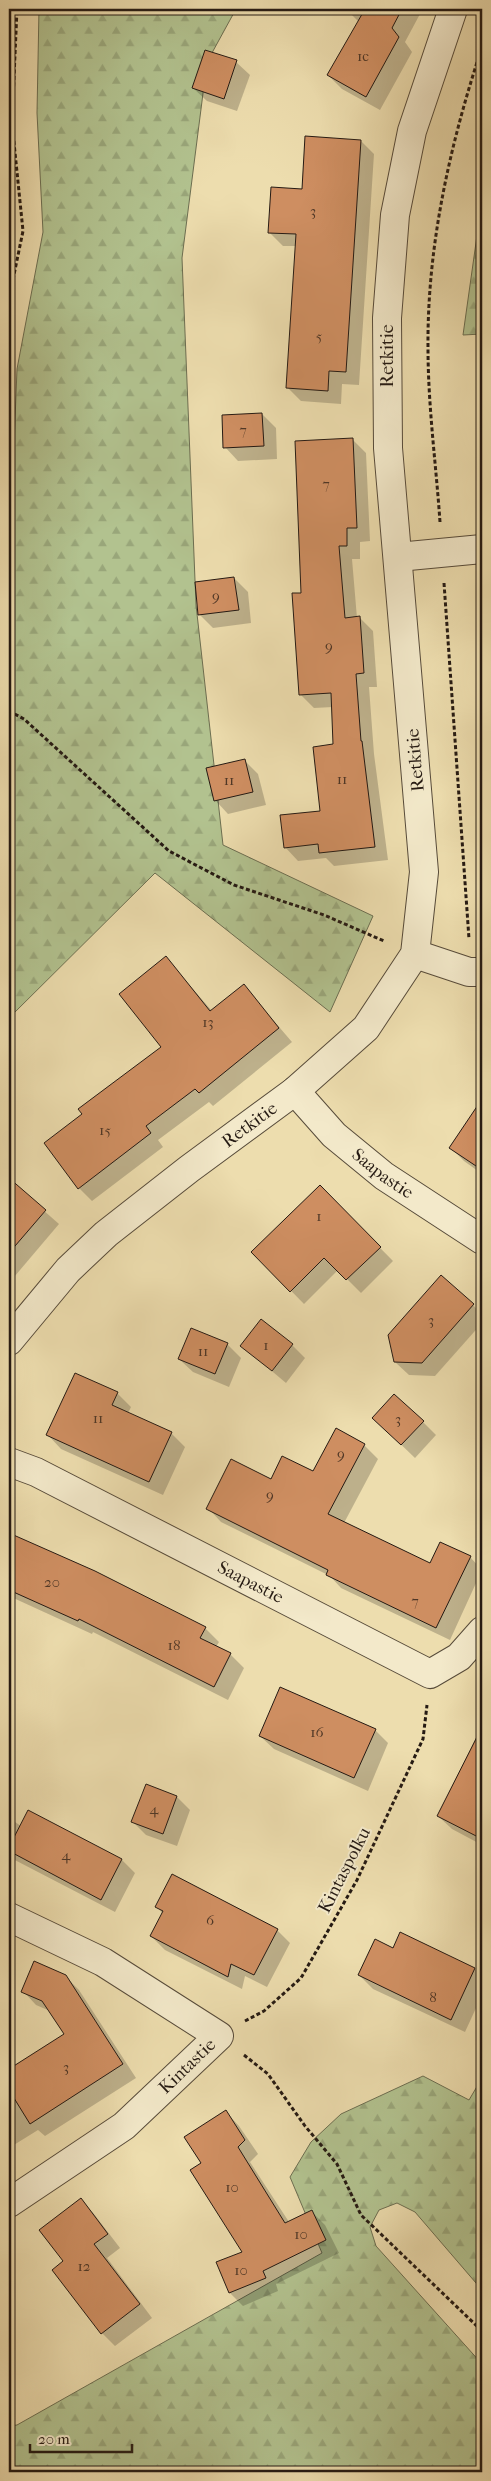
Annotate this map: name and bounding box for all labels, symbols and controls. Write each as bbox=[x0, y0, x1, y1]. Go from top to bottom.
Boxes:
house number: 1c bbox=[357, 47, 369, 65]
house number: 3 bbox=[310, 202, 316, 220]
street label: Retkitie bbox=[377, 324, 398, 388]
house number: 5 bbox=[316, 327, 322, 345]
house number: 7 bbox=[239, 421, 247, 439]
house number: 7 bbox=[322, 475, 330, 493]
house number: 9 bbox=[212, 587, 220, 605]
house number: 9 bbox=[325, 637, 333, 655]
street label: Retkitie bbox=[402, 727, 429, 792]
house number: 11 bbox=[337, 770, 347, 788]
house number: 11 bbox=[224, 771, 234, 789]
house number: 13 bbox=[202, 1013, 214, 1031]
street label: Retkitie bbox=[218, 1098, 281, 1152]
house number: 15 bbox=[99, 1121, 111, 1139]
street label: Saapastie bbox=[348, 1144, 417, 1203]
house number: 1 bbox=[316, 1207, 322, 1225]
house number: 3 bbox=[428, 1311, 434, 1329]
house number: 1 bbox=[263, 1336, 269, 1354]
house number: 11 bbox=[198, 1342, 208, 1360]
house number: 11 bbox=[93, 1409, 103, 1427]
house number: 3 bbox=[395, 1410, 401, 1428]
house number: 9 bbox=[337, 1445, 345, 1463]
house number: 9 bbox=[266, 1486, 274, 1504]
street label: Saapastie bbox=[214, 1557, 287, 1608]
house number: 20 bbox=[44, 1573, 60, 1591]
house number: 7 bbox=[411, 1592, 419, 1610]
house number: 18 bbox=[168, 1636, 180, 1654]
house number: 16 bbox=[310, 1723, 325, 1741]
house number: 4 bbox=[150, 1800, 160, 1818]
street label: Kintaspolku bbox=[314, 1824, 375, 1917]
house number: 4 bbox=[62, 1846, 72, 1864]
house number: 6 bbox=[206, 1911, 215, 1929]
house number: 8 bbox=[429, 1988, 437, 2006]
street label: Kintastie bbox=[155, 2034, 220, 2098]
house number: 3 bbox=[63, 2058, 69, 2076]
house number: 10 bbox=[225, 2178, 239, 2196]
house number: 10 bbox=[294, 2225, 308, 2243]
house number: 12 bbox=[77, 2257, 91, 2275]
house number: 10 bbox=[234, 2261, 248, 2279]
scale bar bbox=[30, 2421, 132, 2453]
text: 20 m bbox=[38, 2430, 70, 2448]

